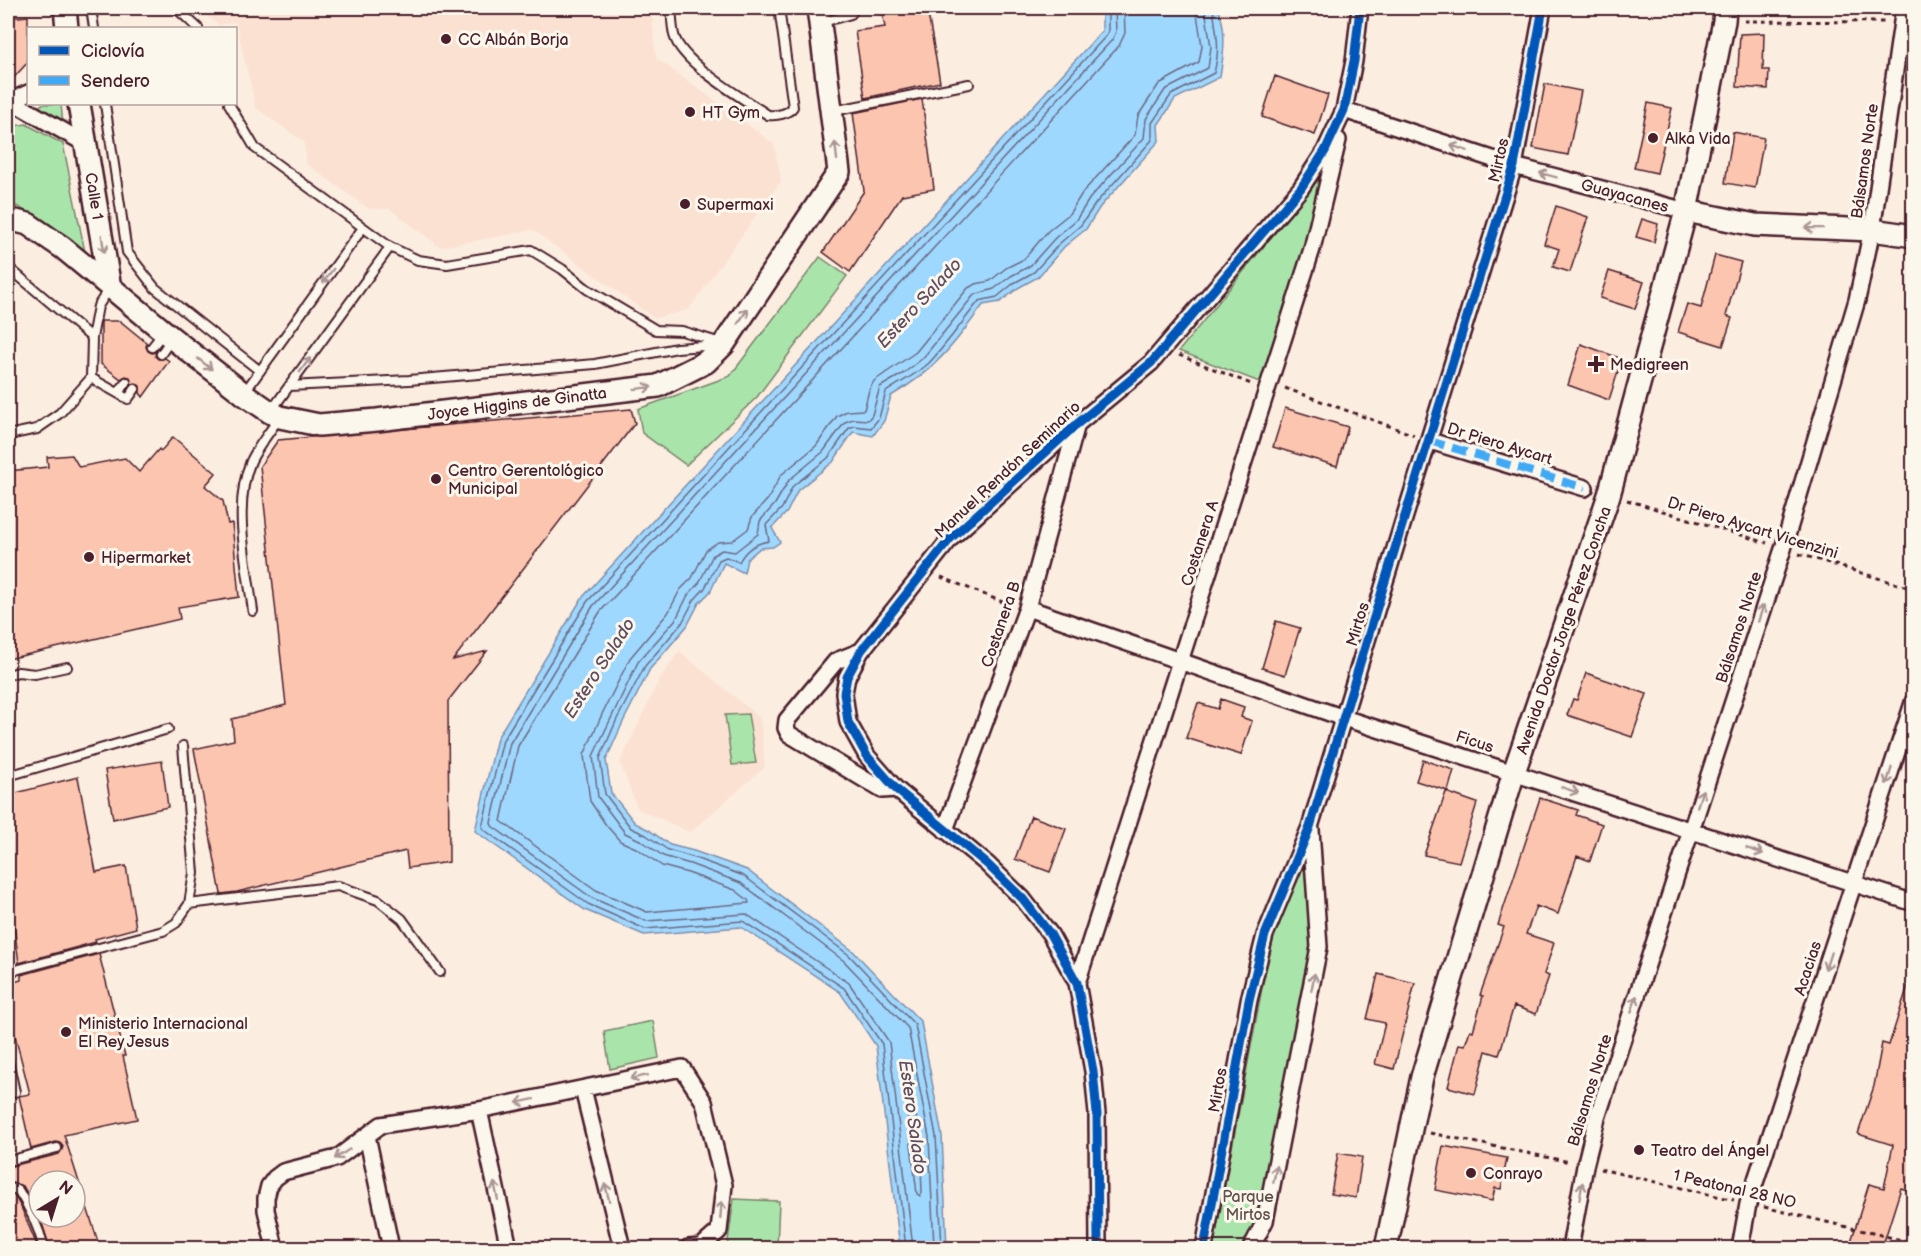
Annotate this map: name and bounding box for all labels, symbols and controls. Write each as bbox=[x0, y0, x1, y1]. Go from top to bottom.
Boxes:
legend bbox=[27, 27, 237, 105]
place label: CC Albán Borja bbox=[458, 31, 569, 50]
marker: CC Albán Borja bbox=[439, 32, 453, 46]
text: Ciclovía bbox=[81, 41, 145, 62]
text: Sendero bbox=[81, 71, 150, 92]
street label: Bálsamos Norte bbox=[1848, 102, 1883, 220]
place label: HT Gym bbox=[702, 104, 760, 123]
marker: HT Gym bbox=[683, 105, 697, 119]
place label: Alka Vida bbox=[1665, 130, 1731, 149]
marker: Alka Vida bbox=[1646, 131, 1660, 145]
street label: Mirtos bbox=[1485, 136, 1514, 184]
one-way arrow bbox=[831, 141, 842, 161]
one-way arrow bbox=[1449, 142, 1468, 153]
one-way arrow bbox=[1539, 169, 1558, 181]
street label: Calle 1 bbox=[80, 171, 107, 221]
street label: Guayacanes bbox=[1579, 176, 1671, 217]
place label: Supermaxi bbox=[697, 196, 774, 215]
marker: Supermaxi bbox=[678, 197, 692, 211]
one-way arrow bbox=[1804, 222, 1824, 234]
one-way arrow bbox=[97, 234, 108, 253]
water label: Estero Salado bbox=[872, 254, 966, 353]
one-way arrow bbox=[322, 268, 334, 284]
one-way arrow bbox=[736, 308, 749, 325]
marker: Medigreen bbox=[1587, 355, 1605, 373]
place label: Medigreen bbox=[1610, 356, 1689, 375]
one-way arrow bbox=[196, 357, 212, 370]
one-way arrow bbox=[299, 357, 311, 373]
one-way arrow bbox=[633, 382, 653, 393]
street label: Joyce Higgins de Ginatta bbox=[427, 384, 608, 425]
street label: Manuel Rendón Seminario bbox=[931, 398, 1085, 543]
street label: Dr Piero Aycart bbox=[1445, 419, 1554, 469]
place label: Centro Gerentológico Municipal bbox=[448, 462, 604, 499]
marker: Centro Gerentológico Municipal bbox=[429, 472, 443, 486]
street label: Dr Piero Aycart Vicenzini bbox=[1665, 493, 1840, 563]
street label: Costanera A bbox=[1178, 498, 1223, 589]
street label: Avenida Doctor Jorge Pérez Concha bbox=[1513, 504, 1616, 757]
place label: Hipermarket bbox=[101, 549, 191, 568]
marker: Hipermarket bbox=[82, 550, 96, 564]
street label: Bálsamos Norte bbox=[1712, 569, 1767, 686]
street label: Costanera B bbox=[978, 579, 1025, 670]
street label: Mirtos bbox=[1343, 600, 1374, 649]
one-way arrow bbox=[1757, 604, 1768, 623]
water label: Estero Salado bbox=[559, 614, 640, 722]
street label: Ficus bbox=[1453, 727, 1496, 757]
one-way arrow bbox=[1883, 766, 1894, 785]
one-way arrow bbox=[1560, 785, 1579, 796]
one-way arrow bbox=[1696, 789, 1707, 808]
one-way arrow bbox=[1745, 846, 1764, 857]
street label: Acacias bbox=[1791, 939, 1826, 998]
one-way arrow bbox=[1822, 951, 1833, 970]
one-way arrow bbox=[1308, 973, 1319, 993]
one-way arrow bbox=[1629, 994, 1640, 1013]
place label: Ministerio Internacional El Rey Jesus bbox=[78, 1015, 248, 1052]
marker: Ministerio Internacional El Rey Jesus bbox=[59, 1025, 73, 1039]
street label: Bálsamos Norte bbox=[1564, 1032, 1617, 1149]
water label: Estero Salado bbox=[894, 1059, 931, 1175]
street label: Mirtos bbox=[1205, 1066, 1232, 1114]
one-way arrow bbox=[630, 1072, 649, 1083]
one-way arrow bbox=[516, 1096, 536, 1107]
place label: Teatro del Ángel bbox=[1651, 1140, 1769, 1161]
marker: Teatro del Ángel bbox=[1632, 1143, 1646, 1157]
one-way arrow bbox=[334, 1148, 351, 1160]
one-way arrow bbox=[1269, 1164, 1281, 1183]
place label: Conrayo bbox=[1483, 1165, 1543, 1184]
marker: Conrayo bbox=[1464, 1166, 1478, 1180]
street label: 1 Peatonal 28 NO bbox=[1671, 1166, 1798, 1213]
north arrow bbox=[27, 1169, 87, 1229]
text: N bbox=[55, 1177, 76, 1200]
one-way arrow bbox=[489, 1182, 501, 1201]
one-way arrow bbox=[1576, 1182, 1587, 1201]
one-way arrow bbox=[600, 1183, 612, 1202]
park label: Parque Mirtos bbox=[1222, 1188, 1274, 1225]
one-way arrow bbox=[716, 1201, 727, 1220]

